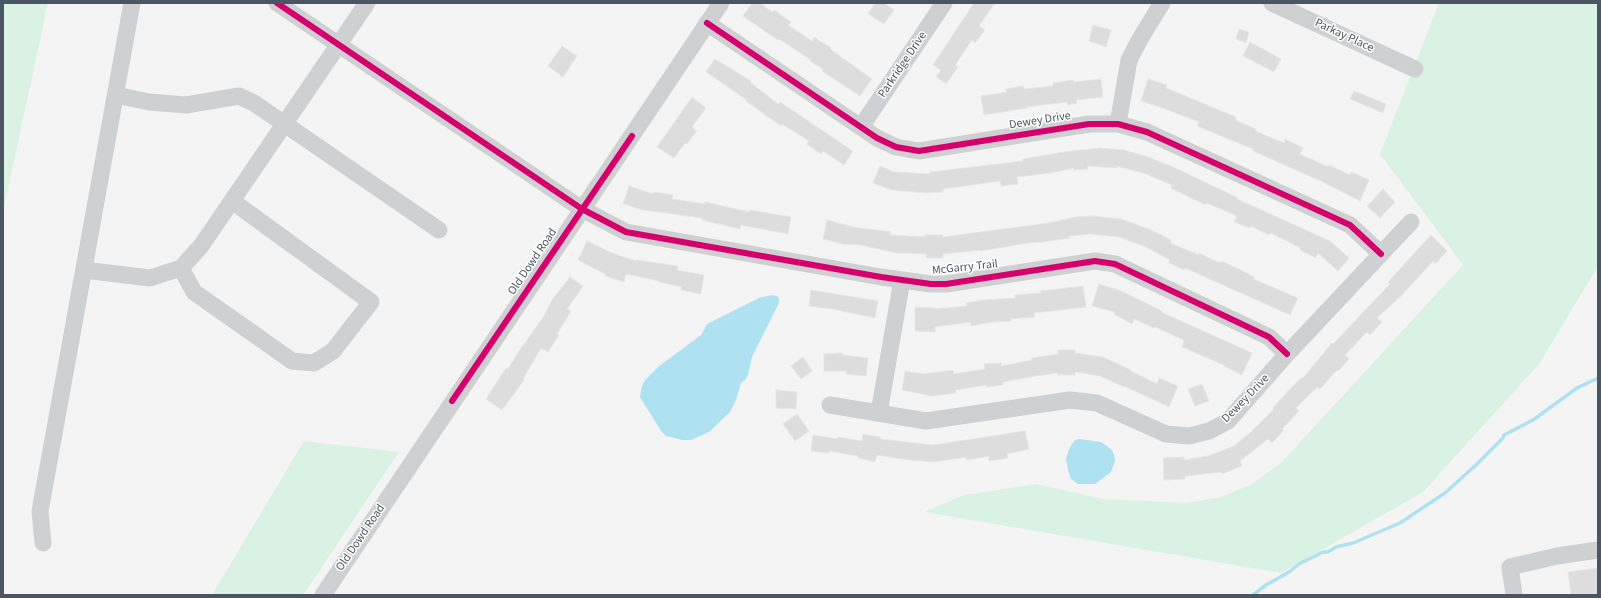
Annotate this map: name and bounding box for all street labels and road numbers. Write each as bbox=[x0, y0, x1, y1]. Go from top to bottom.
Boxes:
street label: Parkay Place bbox=[1312, 16, 1376, 56]
street label: Parkridge Drive bbox=[876, 29, 930, 101]
street label: Dewey Drive bbox=[1008, 109, 1072, 133]
street label: Old Dowd Road bbox=[505, 226, 561, 298]
street label: McGarry Trail bbox=[931, 257, 999, 279]
street label: Dewey Drive bbox=[1219, 372, 1273, 426]
street label: Old Dowd Road bbox=[333, 502, 389, 574]

